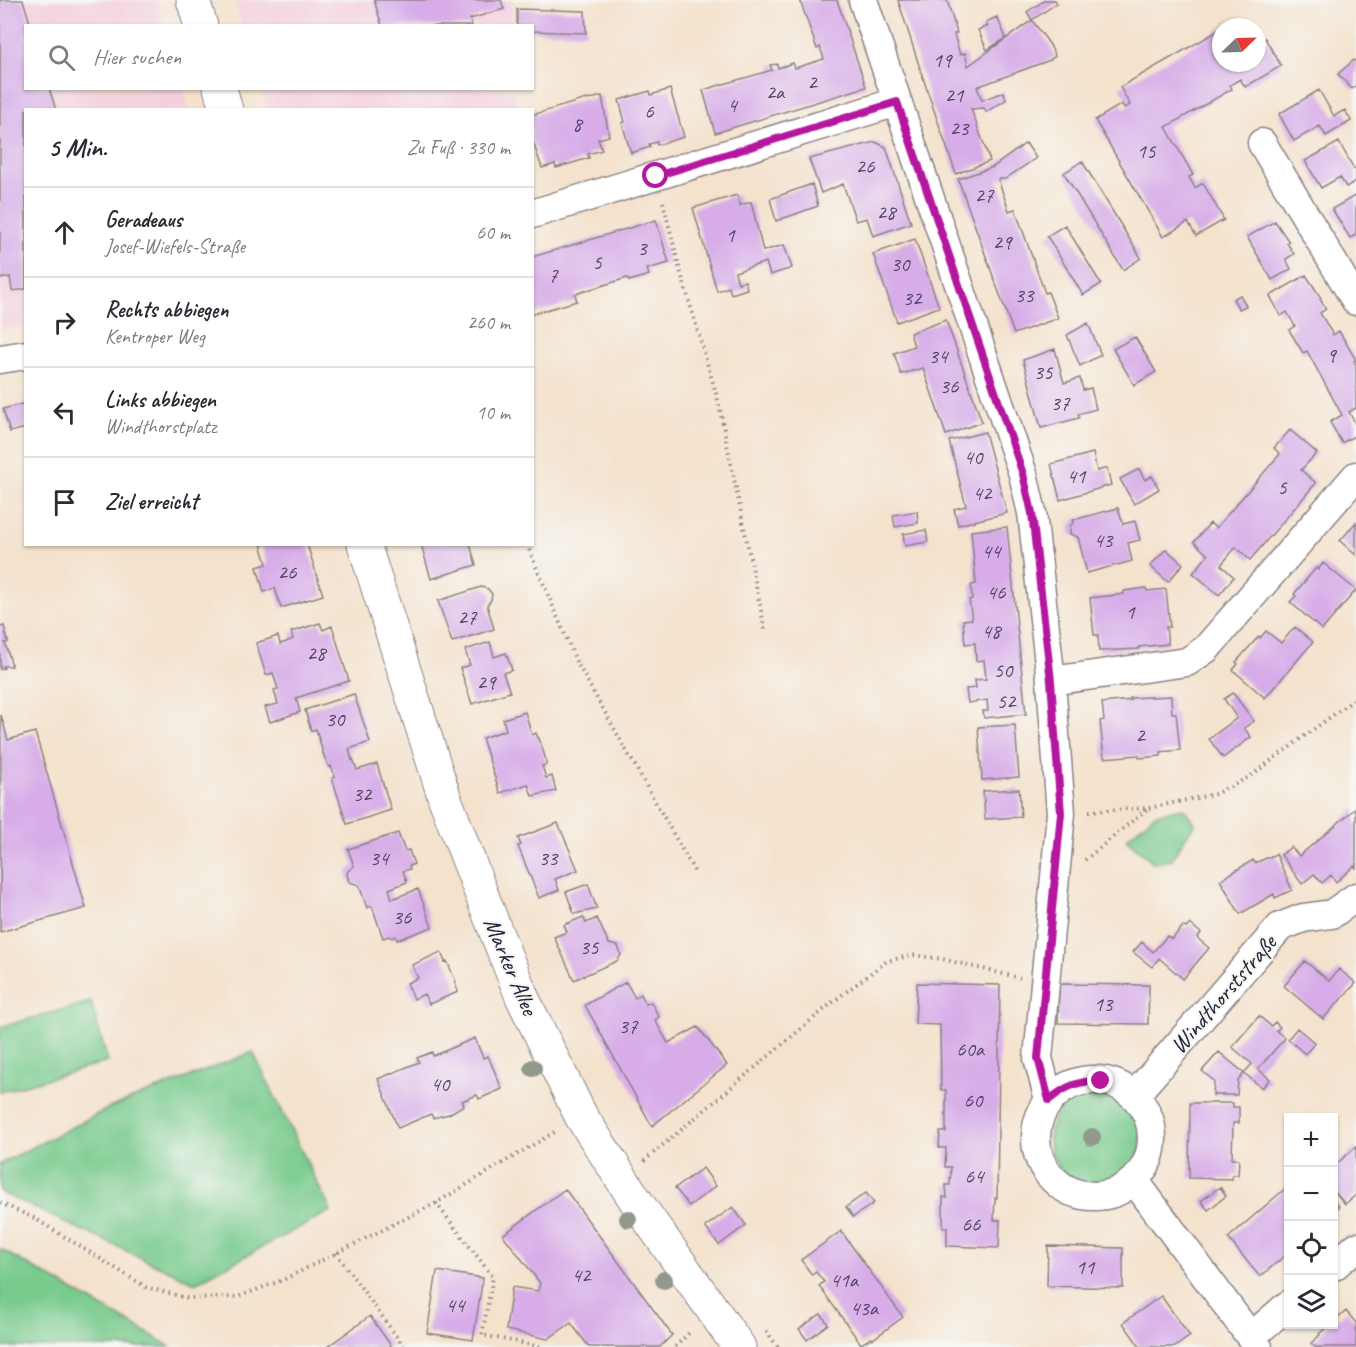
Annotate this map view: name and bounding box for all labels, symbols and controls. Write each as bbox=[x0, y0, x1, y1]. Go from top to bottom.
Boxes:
north arrow bbox=[1212, 18, 1266, 72]
search box bbox=[24, 24, 534, 90]
icon: search bbox=[45, 41, 78, 74]
text: Hier suchen bbox=[93, 43, 181, 71]
house number: 19 bbox=[933, 47, 953, 73]
house number: 2 bbox=[807, 69, 818, 95]
house number: 2a bbox=[766, 79, 786, 105]
house number: 21 bbox=[945, 82, 965, 108]
house number: 4 bbox=[727, 92, 739, 118]
house number: 6 bbox=[644, 98, 654, 124]
house number: 8 bbox=[572, 111, 584, 137]
house number: 23 bbox=[950, 115, 970, 141]
text: 5 Min. bbox=[48, 131, 107, 164]
text: Zu Fuß · 330 m bbox=[407, 135, 510, 160]
house number: 15 bbox=[1137, 138, 1157, 164]
house number: 26 bbox=[856, 153, 875, 179]
route start bbox=[642, 162, 668, 188]
house number: 27 bbox=[975, 182, 995, 208]
house number: 28 bbox=[877, 199, 898, 225]
text: Geradeaus bbox=[105, 206, 182, 234]
icon: ahead bbox=[48, 216, 81, 249]
text: 60 m bbox=[476, 220, 510, 245]
house number: 1 bbox=[725, 222, 736, 248]
house number: 29 bbox=[993, 229, 1013, 255]
text: Josef-Wiefels-Straße bbox=[105, 234, 245, 259]
house number: 3 bbox=[637, 235, 648, 261]
house number: 5 bbox=[592, 249, 603, 275]
house number: 30 bbox=[891, 251, 911, 277]
house number: 7 bbox=[548, 262, 559, 288]
house number: 33 bbox=[1015, 282, 1035, 308]
house number: 32 bbox=[903, 285, 923, 311]
text: Rechts abbiegen bbox=[105, 296, 228, 324]
icon: right bbox=[48, 306, 81, 339]
text: 260 m bbox=[467, 310, 510, 335]
text: Kentroper Weg bbox=[105, 324, 205, 349]
house number: 9 bbox=[1326, 342, 1337, 368]
house number: 34 bbox=[929, 343, 950, 369]
house number: 35 bbox=[1034, 359, 1054, 385]
house number: 36 bbox=[940, 373, 959, 399]
text: Links abbiegen bbox=[105, 386, 216, 414]
house number: 37 bbox=[1051, 390, 1071, 416]
icon: left bbox=[48, 396, 81, 429]
text: 10 m bbox=[476, 400, 510, 425]
text: Windthorstplatz bbox=[105, 414, 216, 439]
house number: 40 bbox=[964, 444, 984, 470]
house number: 41 bbox=[1067, 463, 1087, 489]
house number: 5 bbox=[1277, 474, 1288, 500]
house number: 42 bbox=[973, 480, 993, 506]
icon: arrive bbox=[48, 486, 81, 519]
text: Ziel erreicht bbox=[105, 488, 198, 516]
house number: 43 bbox=[1094, 527, 1114, 553]
house number: 44 bbox=[982, 538, 1003, 564]
house number: 26 bbox=[278, 559, 297, 585]
house number: 46 bbox=[987, 579, 1006, 605]
house number: 1 bbox=[1125, 599, 1136, 625]
house number: 27 bbox=[458, 604, 478, 630]
house number: 48 bbox=[982, 618, 1003, 644]
house number: 28 bbox=[307, 640, 328, 666]
house number: 50 bbox=[994, 657, 1014, 683]
house number: 29 bbox=[477, 669, 497, 695]
house number: 52 bbox=[997, 688, 1017, 714]
house number: 30 bbox=[326, 706, 346, 732]
house number: 2 bbox=[1135, 722, 1146, 748]
house number: 32 bbox=[353, 781, 373, 807]
house number: 34 bbox=[370, 845, 391, 871]
house number: 33 bbox=[539, 845, 559, 871]
house number: 36 bbox=[393, 904, 412, 930]
street label: Marker Allee bbox=[477, 913, 546, 1021]
street label: Windthorststraße bbox=[1163, 927, 1284, 1060]
house number: 35 bbox=[580, 934, 600, 960]
house number: 13 bbox=[1094, 991, 1114, 1017]
house number: 37 bbox=[619, 1013, 639, 1039]
house number: 60a bbox=[956, 1036, 986, 1062]
route end bbox=[1087, 1067, 1113, 1093]
house number: 40 bbox=[431, 1071, 451, 1097]
house number: 60 bbox=[964, 1087, 984, 1113]
map controls bbox=[1284, 1113, 1338, 1329]
button: + bbox=[1284, 1113, 1338, 1167]
house number: 64 bbox=[965, 1163, 986, 1189]
button: − bbox=[1284, 1167, 1338, 1221]
house number: 66 bbox=[962, 1211, 981, 1237]
button: locate bbox=[1284, 1221, 1338, 1275]
house number: 11 bbox=[1076, 1254, 1096, 1280]
house number: 42 bbox=[572, 1262, 592, 1288]
house number: 41a bbox=[830, 1267, 860, 1293]
button: layers bbox=[1284, 1275, 1338, 1329]
house number: 44 bbox=[446, 1292, 467, 1318]
house number: 43a bbox=[850, 1295, 880, 1321]

